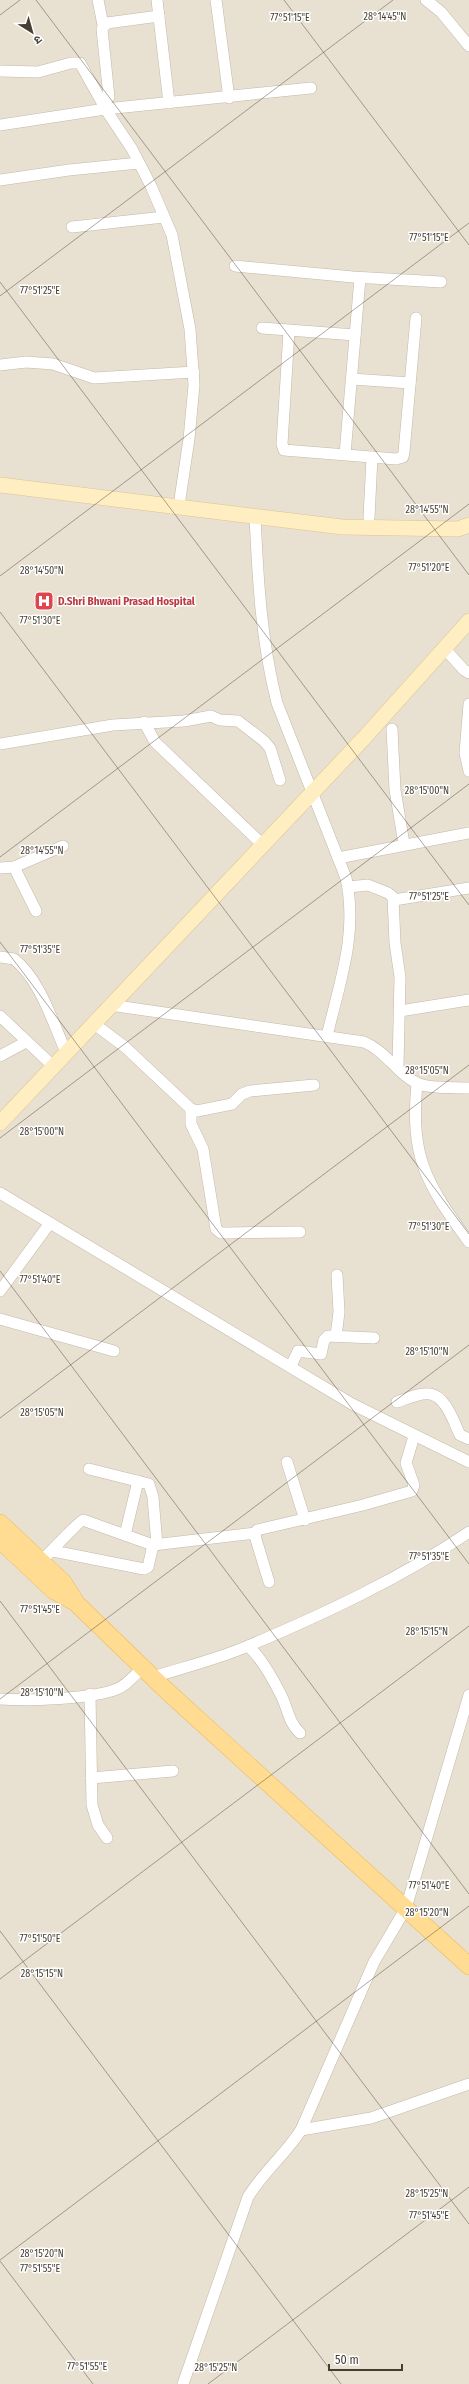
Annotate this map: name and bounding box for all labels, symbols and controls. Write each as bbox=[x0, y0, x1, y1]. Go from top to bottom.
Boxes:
text: 28°14'45"N bbox=[364, 11, 406, 23]
north arrow bbox=[12, 12, 52, 52]
text: 77°51'15"E bbox=[270, 12, 310, 24]
text: उ bbox=[31, 32, 44, 47]
text: 77°51'15"E bbox=[409, 232, 449, 244]
text: 77°51'25"E bbox=[20, 285, 60, 297]
text: 28°14'55"N bbox=[405, 504, 449, 516]
text: 77°51'20"E bbox=[409, 562, 450, 574]
text: 28°14'50"N bbox=[20, 565, 64, 577]
hospital icon: D.Shri Bhwani Prasad Hospital bbox=[33, 590, 55, 612]
place label: D.Shri Bhwani Prasad Hospital bbox=[58, 595, 196, 608]
text: 77°51'30"E bbox=[19, 615, 61, 627]
text: 28°15'00"N bbox=[405, 785, 449, 797]
text: 28°14'55"N bbox=[20, 845, 64, 857]
text: 77°51'25"E bbox=[409, 891, 449, 903]
text: 77°51'35"E bbox=[20, 944, 60, 956]
text: 28°15'05"N bbox=[405, 1065, 449, 1077]
text: 28°15'00"N bbox=[20, 1126, 64, 1138]
text: 77°51'30"E bbox=[408, 1221, 450, 1233]
text: 77°51'40"E bbox=[20, 1274, 61, 1286]
text: 28°15'10"N bbox=[405, 1346, 449, 1358]
text: 28°15'05"N bbox=[20, 1407, 64, 1419]
text: 77°51'35"E bbox=[409, 1551, 449, 1563]
text: 77°51'45"E bbox=[20, 1604, 60, 1616]
text: 28°15'15"N bbox=[406, 1626, 448, 1638]
text: 28°15'10"N bbox=[20, 1687, 64, 1699]
text: 77°51'40"E bbox=[409, 1880, 450, 1892]
text: 28°15'20"N bbox=[405, 1907, 449, 1919]
text: 77°51'50"E bbox=[19, 1933, 61, 1945]
text: 28°15'15"N bbox=[21, 1968, 63, 1980]
text: 28°15'25"N bbox=[406, 2188, 448, 2200]
text: 77°51'45"E bbox=[409, 2210, 449, 2222]
text: 28°15'20"N bbox=[20, 2248, 64, 2260]
text: 77°51'55"E bbox=[20, 2263, 60, 2275]
scale bar bbox=[329, 2346, 402, 2372]
text: 50 m bbox=[335, 2353, 359, 2367]
text: 77°51'55"E bbox=[67, 2361, 107, 2373]
text: 28°15'25"N bbox=[195, 2362, 237, 2374]

